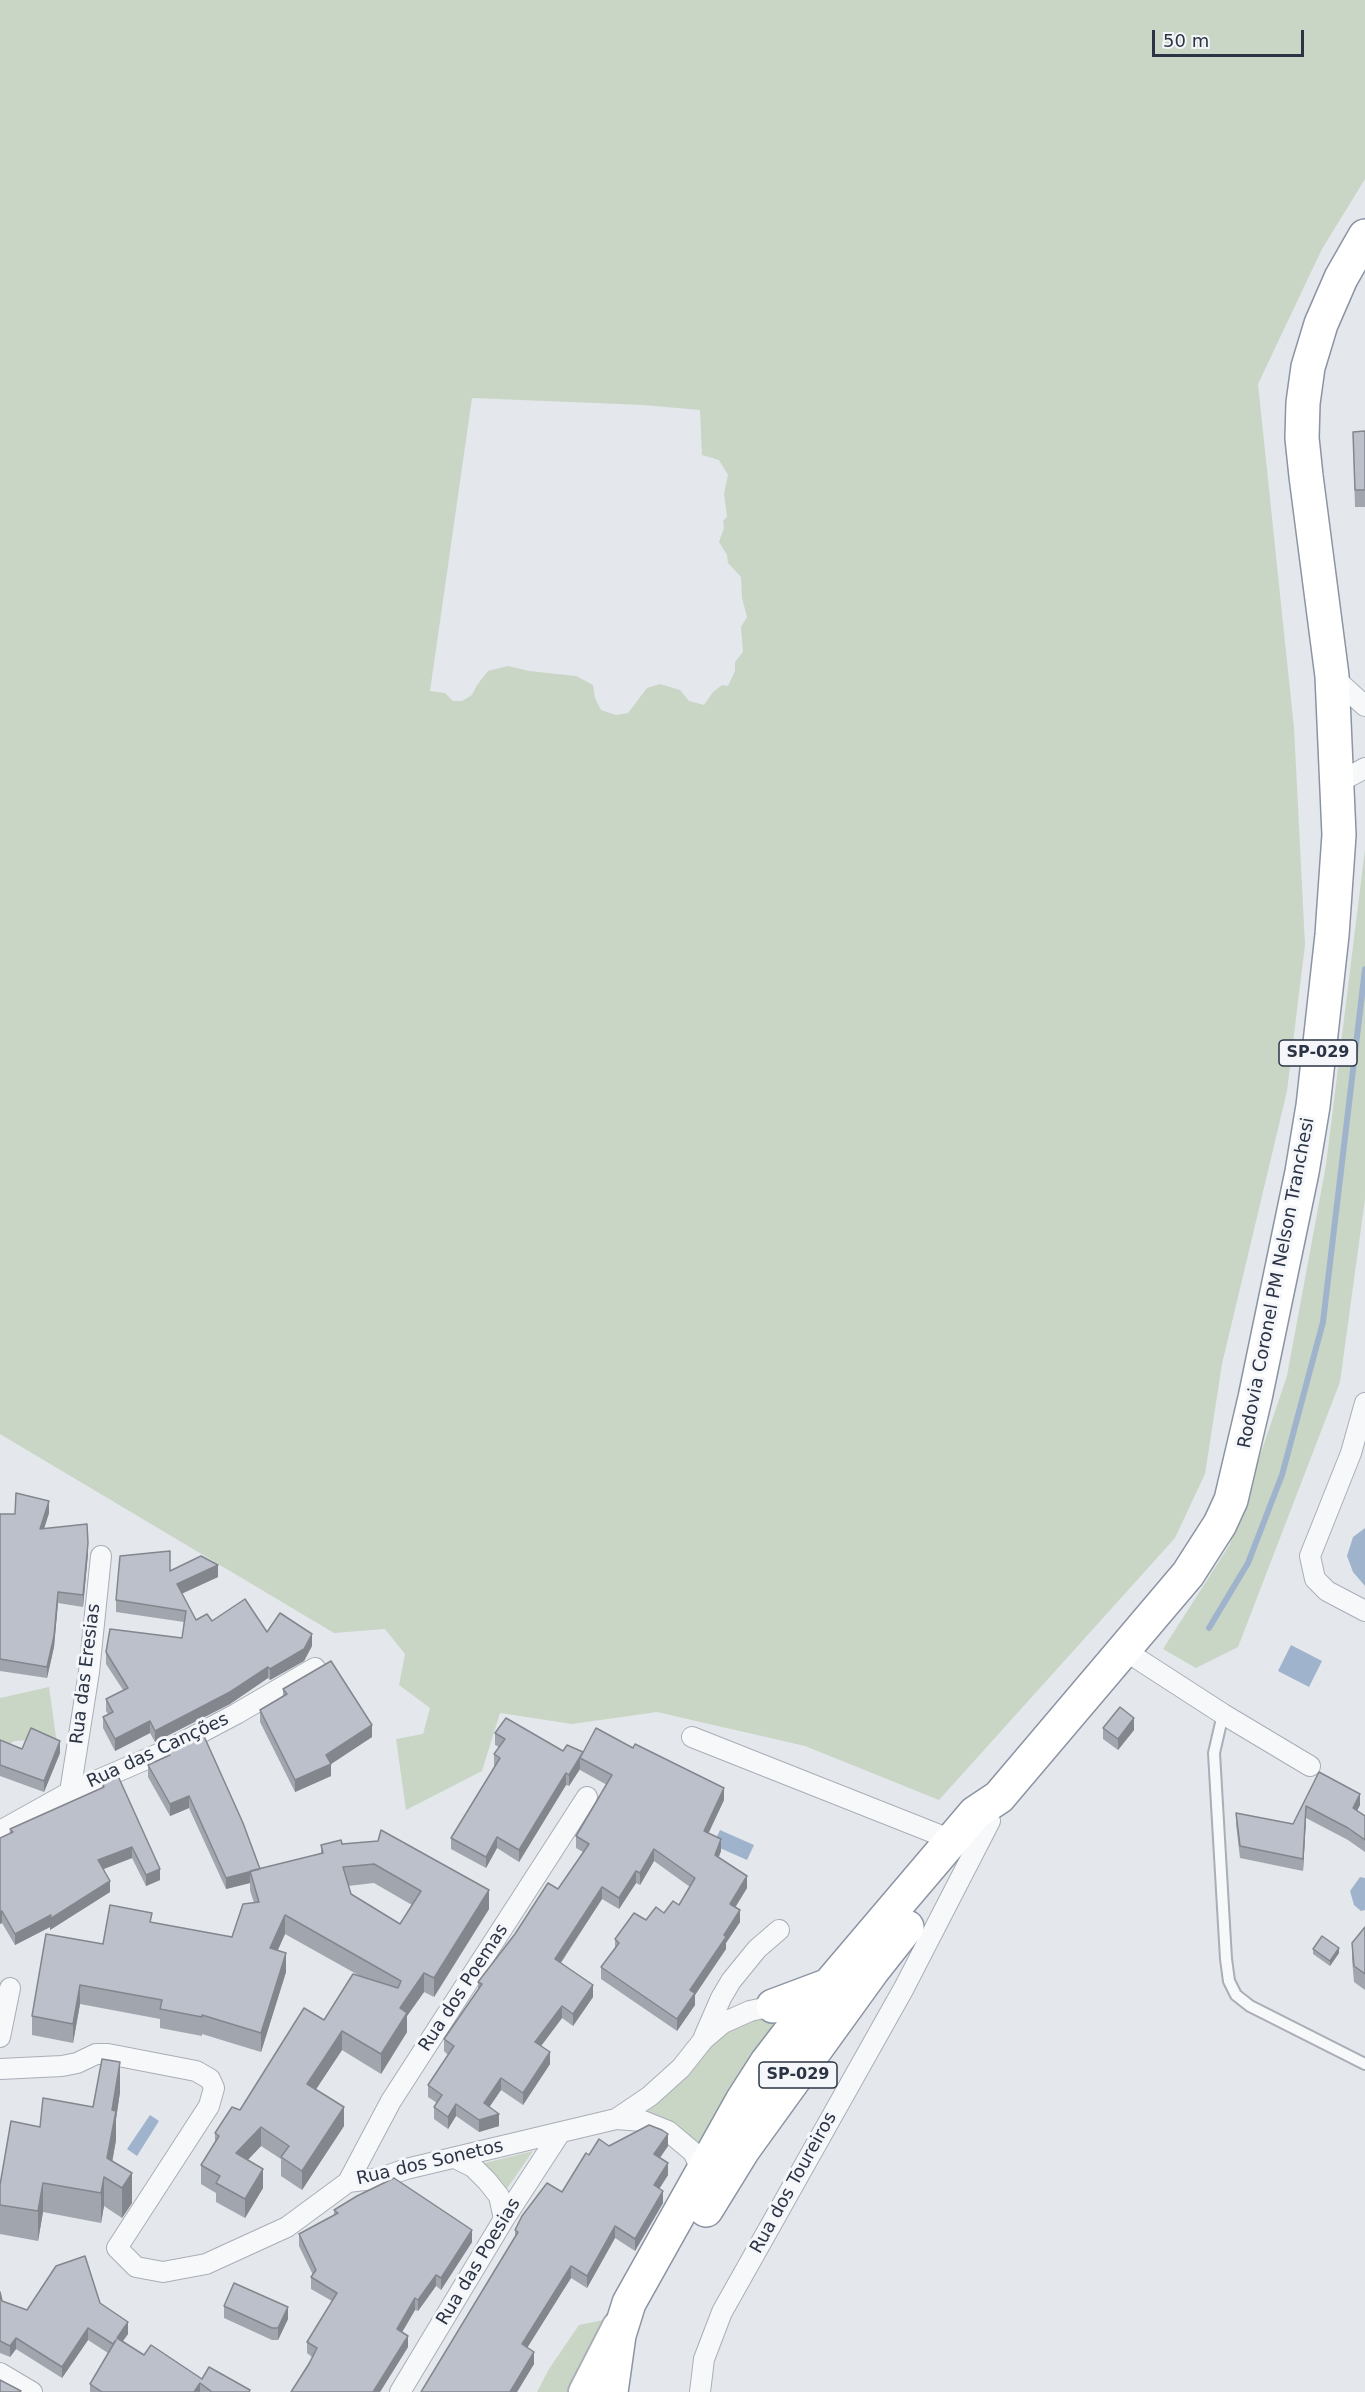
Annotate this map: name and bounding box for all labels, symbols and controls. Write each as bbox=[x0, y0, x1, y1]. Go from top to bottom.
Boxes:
scale bar bbox=[1155, 18, 1306, 56]
text: 50 m bbox=[1163, 30, 1209, 51]
road number: SP-029 bbox=[1279, 1040, 1357, 1066]
street label: Rodovia Coronel PM Nelson Tranchesi bbox=[1234, 1116, 1320, 1450]
street label: Rua das Eresias bbox=[67, 1602, 105, 1746]
street label: Rua das Canções bbox=[84, 1709, 232, 1793]
street label: Rua dos Poemas bbox=[415, 1920, 513, 2056]
road number: SP-029 bbox=[759, 2062, 837, 2088]
street label: Rua dos Toureiros bbox=[746, 2109, 842, 2257]
street label: Rua dos Sonetos bbox=[355, 2136, 505, 2190]
street label: Rua das Poesias bbox=[433, 2195, 525, 2329]

